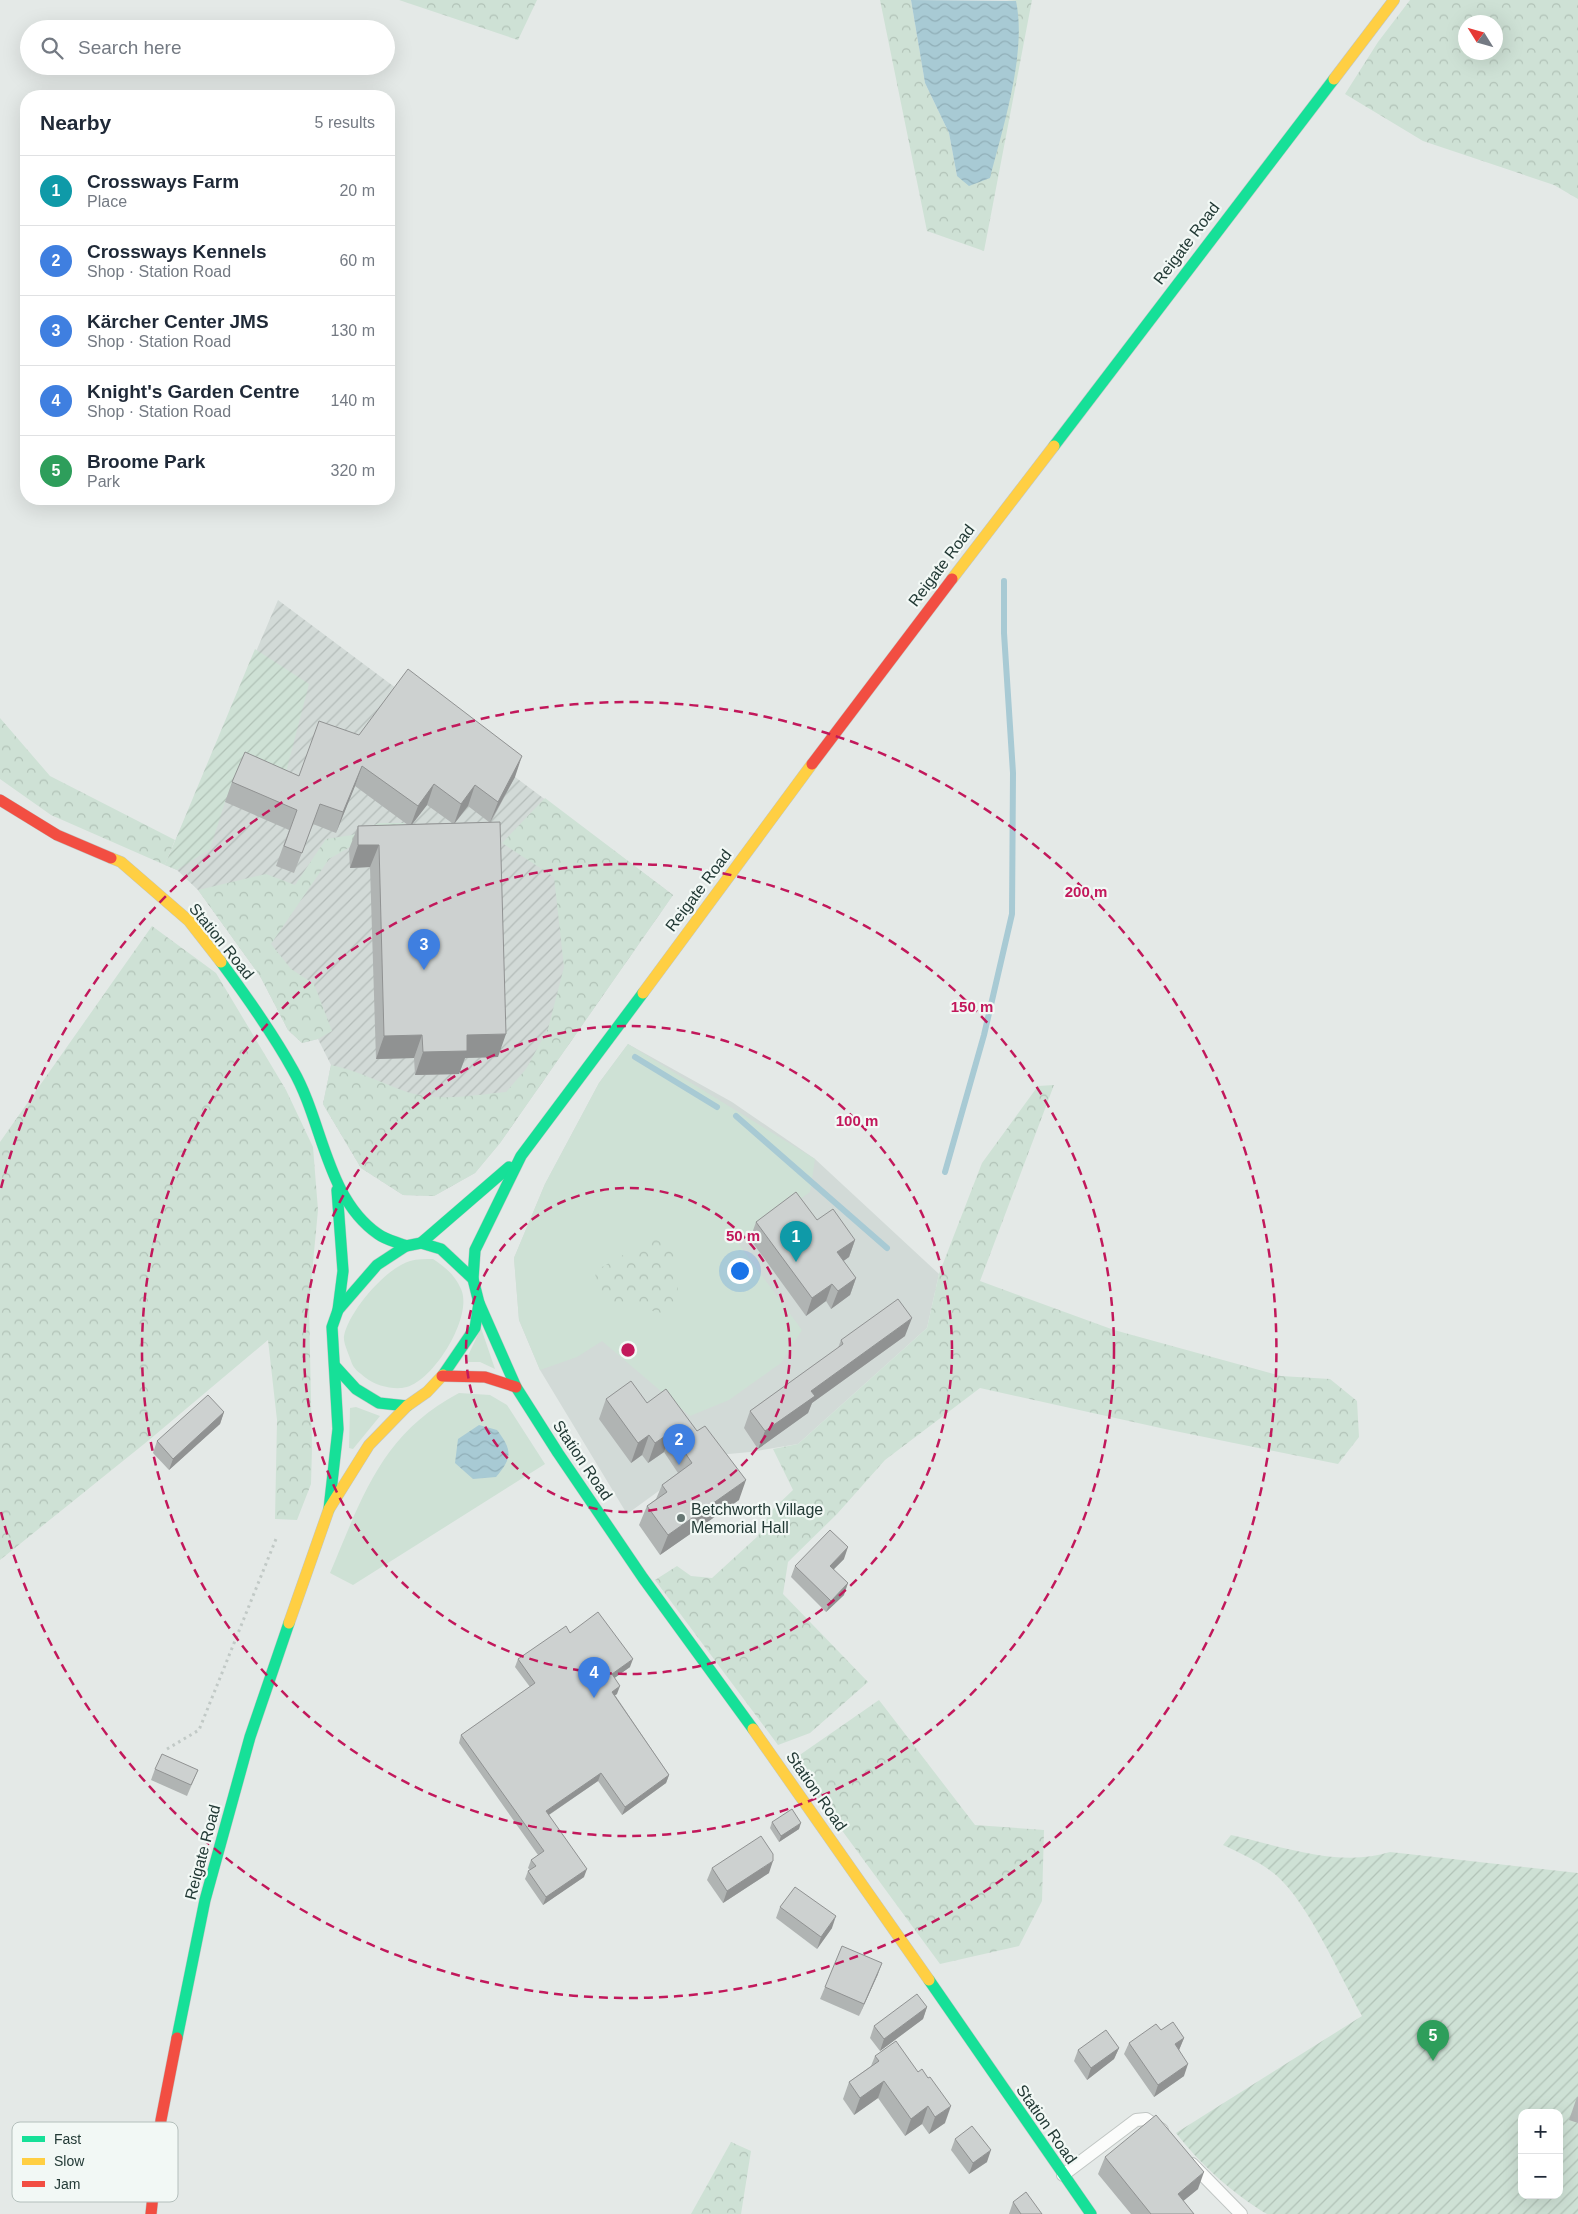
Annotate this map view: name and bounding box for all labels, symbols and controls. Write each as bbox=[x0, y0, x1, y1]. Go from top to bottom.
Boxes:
north arrow bbox=[1458, 15, 1503, 60]
search box bbox=[20, 20, 395, 75]
icon: search bbox=[38, 34, 66, 62]
text: Search here bbox=[78, 37, 182, 58]
text: Nearby bbox=[40, 111, 111, 134]
text: 5 results bbox=[315, 114, 375, 131]
text: Crossways Farm bbox=[87, 171, 239, 192]
text: 1 bbox=[52, 182, 60, 199]
text: 20 m bbox=[339, 182, 375, 199]
text: Place bbox=[87, 193, 127, 210]
street label: Reigate Road bbox=[1150, 199, 1223, 287]
text: Crossways Kennels bbox=[87, 241, 267, 262]
text: 2 bbox=[52, 252, 60, 269]
text: 60 m bbox=[339, 252, 375, 269]
text: Shop · Station Road bbox=[87, 263, 231, 280]
text: Kärcher Center JMS bbox=[87, 311, 269, 332]
text: 3 bbox=[52, 322, 60, 339]
text: 130 m bbox=[331, 322, 375, 339]
text: Shop · Station Road bbox=[87, 333, 231, 350]
text: Knight's Garden Centre bbox=[87, 381, 300, 402]
text: 4 bbox=[52, 392, 60, 409]
text: 140 m bbox=[331, 392, 375, 409]
text: Shop · Station Road bbox=[87, 403, 231, 420]
text: Broome Park bbox=[87, 451, 205, 472]
text: 5 bbox=[52, 462, 60, 479]
text: 320 m bbox=[331, 462, 375, 479]
text: Park bbox=[87, 473, 120, 490]
street label: Reigate Road bbox=[905, 521, 978, 609]
street label: Reigate Road bbox=[662, 846, 735, 934]
text: 200 m bbox=[1065, 883, 1107, 900]
street label: Station Road bbox=[186, 900, 257, 983]
pin: 3 bbox=[408, 929, 440, 970]
text: 150 m bbox=[951, 998, 993, 1015]
text: 100 m bbox=[836, 1112, 878, 1129]
pin: 1 bbox=[780, 1221, 812, 1262]
text: 50 m bbox=[726, 1227, 760, 1244]
your location bbox=[727, 1258, 753, 1284]
centre of rings bbox=[619, 1341, 637, 1359]
street label: Station Road bbox=[550, 1417, 615, 1503]
pin: 2 bbox=[663, 1424, 695, 1465]
place label: Betchworth Village Memorial Hall bbox=[691, 1501, 823, 1536]
marker: Betchworth Village Memorial Hall bbox=[675, 1512, 687, 1524]
pin: 4 bbox=[578, 1657, 610, 1698]
street label: Station Road bbox=[783, 1749, 850, 1834]
street label: Reigate Road bbox=[182, 1803, 223, 1902]
pin: 5 bbox=[1417, 2020, 1449, 2061]
street label: Station Road bbox=[1013, 2082, 1080, 2167]
map controls bbox=[1518, 2109, 1563, 2199]
button: + bbox=[1518, 2109, 1563, 2154]
legend bbox=[12, 2122, 178, 2202]
text: Fast bbox=[54, 2131, 81, 2147]
text: Slow bbox=[54, 2153, 85, 2169]
button: − bbox=[1518, 2154, 1563, 2199]
text: Jam bbox=[54, 2176, 80, 2192]

